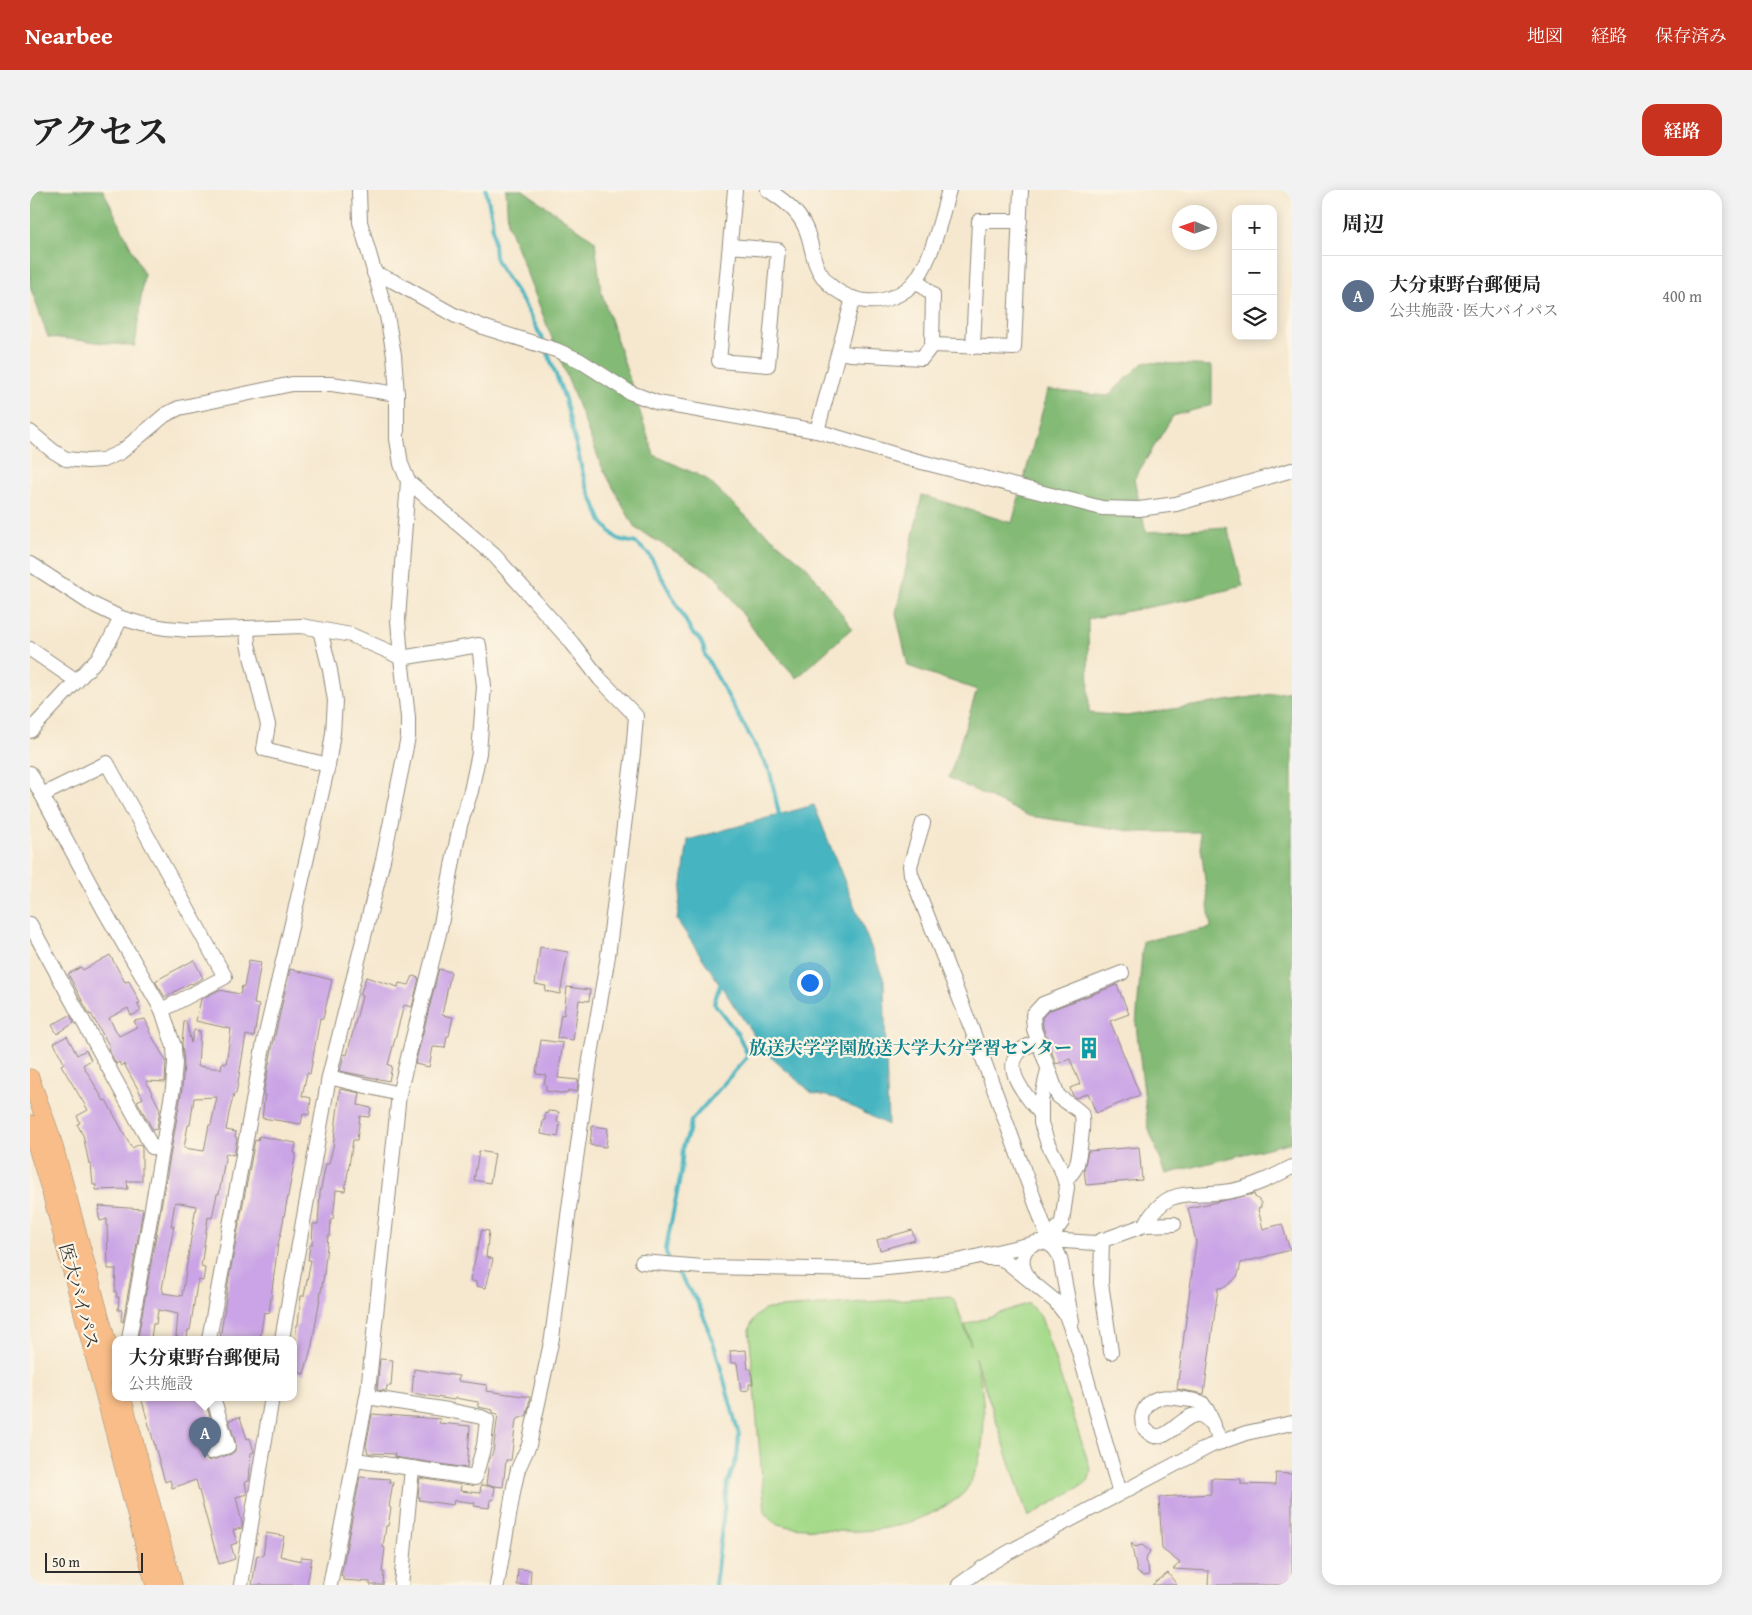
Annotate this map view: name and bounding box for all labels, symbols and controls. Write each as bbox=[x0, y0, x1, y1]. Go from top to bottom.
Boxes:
text: Nearbee bbox=[25, 18, 113, 53]
text: 地図 bbox=[1527, 22, 1563, 49]
text: 経路 bbox=[1591, 22, 1627, 49]
text: 保存済み bbox=[1655, 22, 1727, 49]
button: 経路 bbox=[1642, 104, 1722, 156]
text: アクセス bbox=[30, 106, 169, 157]
north arrow bbox=[1172, 205, 1217, 250]
map controls bbox=[1232, 205, 1277, 340]
button: + bbox=[1232, 205, 1277, 250]
text: 周辺 bbox=[1342, 208, 1384, 239]
button: − bbox=[1232, 250, 1277, 295]
text: 大分東野台郵便局 bbox=[1389, 270, 1541, 298]
text: A bbox=[1353, 284, 1363, 308]
text: 400 m bbox=[1662, 284, 1702, 308]
button: layers bbox=[1232, 295, 1277, 340]
text: 公共施設 · 医大バイパス bbox=[1389, 298, 1558, 322]
your location bbox=[797, 970, 823, 996]
place label: 放送大学学園放送大学大分学習センター bbox=[749, 1034, 1072, 1061]
building icon: 放送大学学園放送大学大分学習センター bbox=[1076, 1035, 1102, 1061]
street label: 医大バイパス bbox=[53, 1240, 106, 1351]
popup bbox=[112, 1336, 297, 1401]
text: 大分東野台郵便局 bbox=[128, 1343, 281, 1371]
text: 公共施設 bbox=[128, 1371, 193, 1395]
pin: A bbox=[189, 1417, 221, 1458]
scale bar bbox=[45, 1550, 142, 1573]
text: 50 m bbox=[52, 1552, 80, 1572]

